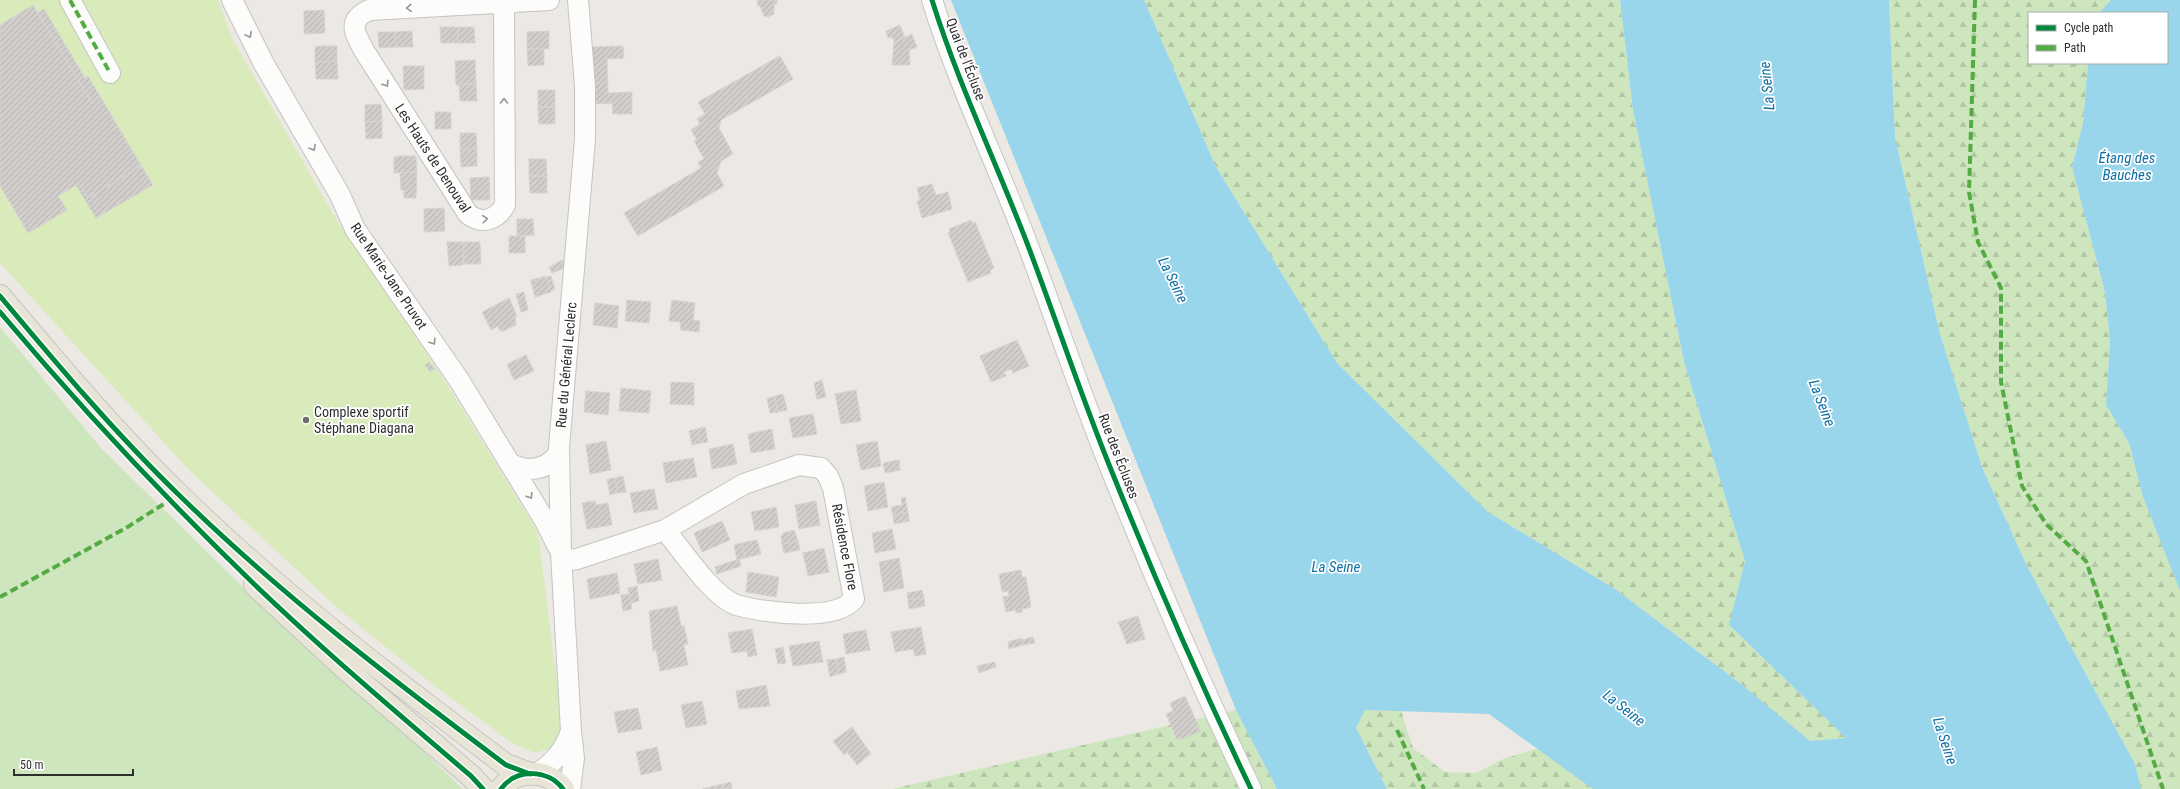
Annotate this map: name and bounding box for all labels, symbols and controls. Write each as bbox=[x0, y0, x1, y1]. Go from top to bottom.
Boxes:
one-way arrow bbox=[406, 4, 412, 12]
legend bbox=[2028, 12, 2168, 64]
street label: Quai de l'Écluse bbox=[943, 15, 990, 103]
text: Cycle path bbox=[2064, 21, 2114, 35]
one-way arrow bbox=[244, 31, 252, 38]
text: Path bbox=[2064, 41, 2086, 55]
water label: La Seine bbox=[1755, 61, 1779, 111]
one-way arrow bbox=[381, 80, 388, 87]
one-way arrow bbox=[500, 98, 508, 104]
street label: Les Hauts de Denouval bbox=[392, 101, 474, 215]
one-way arrow bbox=[308, 144, 315, 151]
water label: Étang des Bauches bbox=[2099, 149, 2156, 184]
one-way arrow bbox=[482, 215, 488, 224]
street label: Rue Marie-Jane Pruvot bbox=[348, 220, 430, 332]
water label: La Seine bbox=[1154, 254, 1192, 306]
street label: Rue du Général Leclerc bbox=[553, 301, 579, 429]
one-way arrow bbox=[428, 337, 435, 344]
water label: La Seine bbox=[1805, 377, 1839, 429]
place label: Complexe sportif Stéphane Diagana bbox=[314, 404, 414, 436]
street label: Rue des Écluses bbox=[1095, 411, 1143, 501]
marker: Complexe sportif Stéphane Diagana bbox=[301, 415, 311, 425]
one-way arrow bbox=[525, 492, 532, 499]
street label: Résidence Flore bbox=[829, 502, 861, 592]
water label: La Seine bbox=[1312, 558, 1361, 576]
water label: La Seine bbox=[1599, 686, 1649, 730]
water label: La Seine bbox=[1929, 715, 1961, 767]
scale bar bbox=[14, 751, 133, 777]
text: 50 m bbox=[20, 758, 44, 772]

